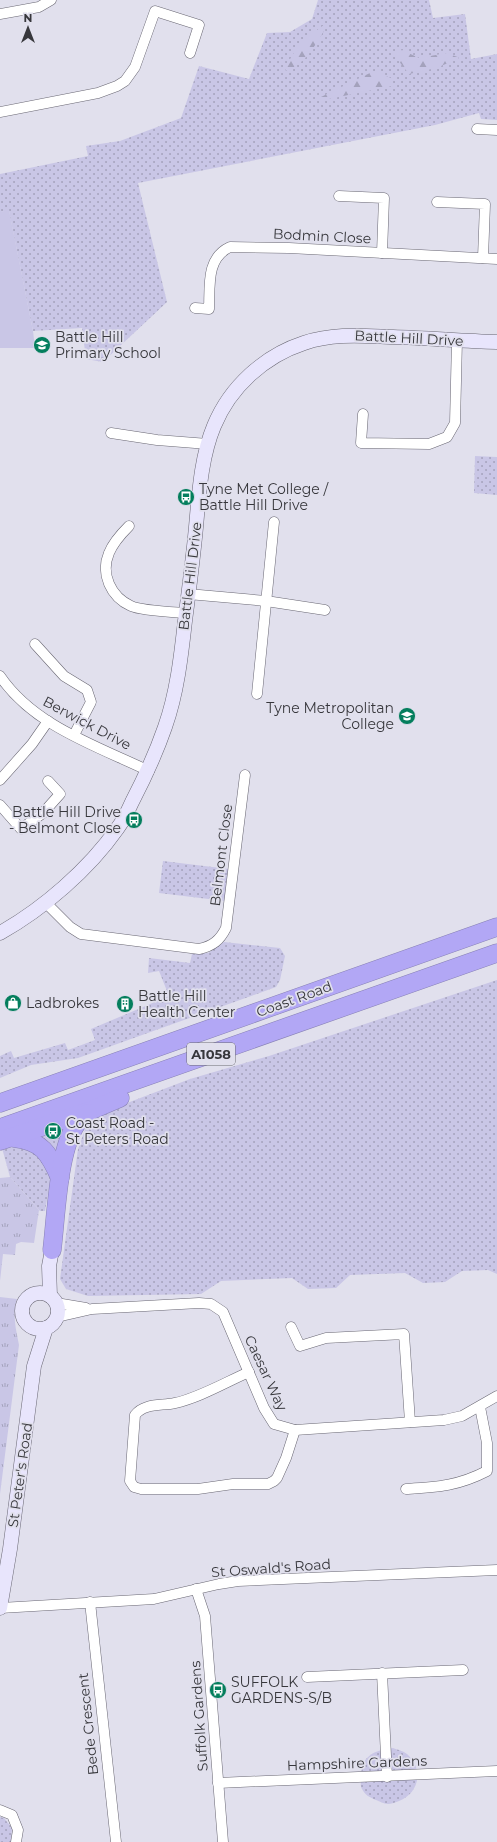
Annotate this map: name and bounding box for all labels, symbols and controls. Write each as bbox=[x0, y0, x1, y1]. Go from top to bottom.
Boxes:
north arrow bbox=[8, 8, 48, 48]
text: N bbox=[24, 11, 32, 25]
street label: Bodmin Close bbox=[272, 224, 372, 248]
street label: Battle Hill Drive bbox=[354, 326, 464, 350]
place label: Battle Hill Primary School bbox=[55, 328, 161, 362]
school or university icon: Battle Hill Primary School bbox=[32, 335, 52, 355]
place label: Tyne Met College / Battle Hill Drive bbox=[199, 480, 329, 514]
bus stop icon: Tyne Met College / Battle Hill Drive bbox=[176, 487, 196, 507]
street label: Battle Hill Drive bbox=[174, 521, 206, 631]
street label: Berwick Drive bbox=[40, 692, 134, 754]
place label: Tyne Metropolitan College bbox=[266, 699, 394, 733]
school or university icon: Tyne Metropolitan College bbox=[397, 706, 417, 726]
place label: Battle Hill Drive - Belmont Close bbox=[9, 803, 121, 837]
street label: Belmont Close bbox=[206, 803, 236, 907]
bus stop icon: Battle Hill Drive - Belmont Close bbox=[124, 810, 144, 830]
street label: Coast Road bbox=[254, 977, 334, 1021]
place label: Battle Hill Health Center bbox=[138, 987, 236, 1021]
shop icon: Ladbrokes bbox=[3, 993, 23, 1013]
place label: Ladbrokes bbox=[26, 994, 99, 1012]
building icon: Battle Hill Health Center bbox=[115, 994, 135, 1014]
road number: A1058 bbox=[187, 1043, 235, 1065]
place label: Coast Road - St Peters Road bbox=[66, 1114, 169, 1148]
bus stop icon: Coast Road - St Peters Road bbox=[43, 1121, 63, 1141]
street label: Caesar Way bbox=[241, 1332, 292, 1414]
street label: St Peter's Road bbox=[4, 1421, 36, 1529]
street label: St Oswald's Road bbox=[211, 1555, 331, 1581]
street label: Suffolk Gardens bbox=[186, 1660, 212, 1772]
street label: Bede Crescent bbox=[74, 1672, 102, 1776]
place label: SUFFOLK GARDENS-S/B bbox=[231, 1673, 332, 1707]
bus stop icon: SUFFOLK GARDENS-S/B bbox=[208, 1680, 228, 1700]
street label: Hampshire Gardens bbox=[287, 1752, 428, 1774]

